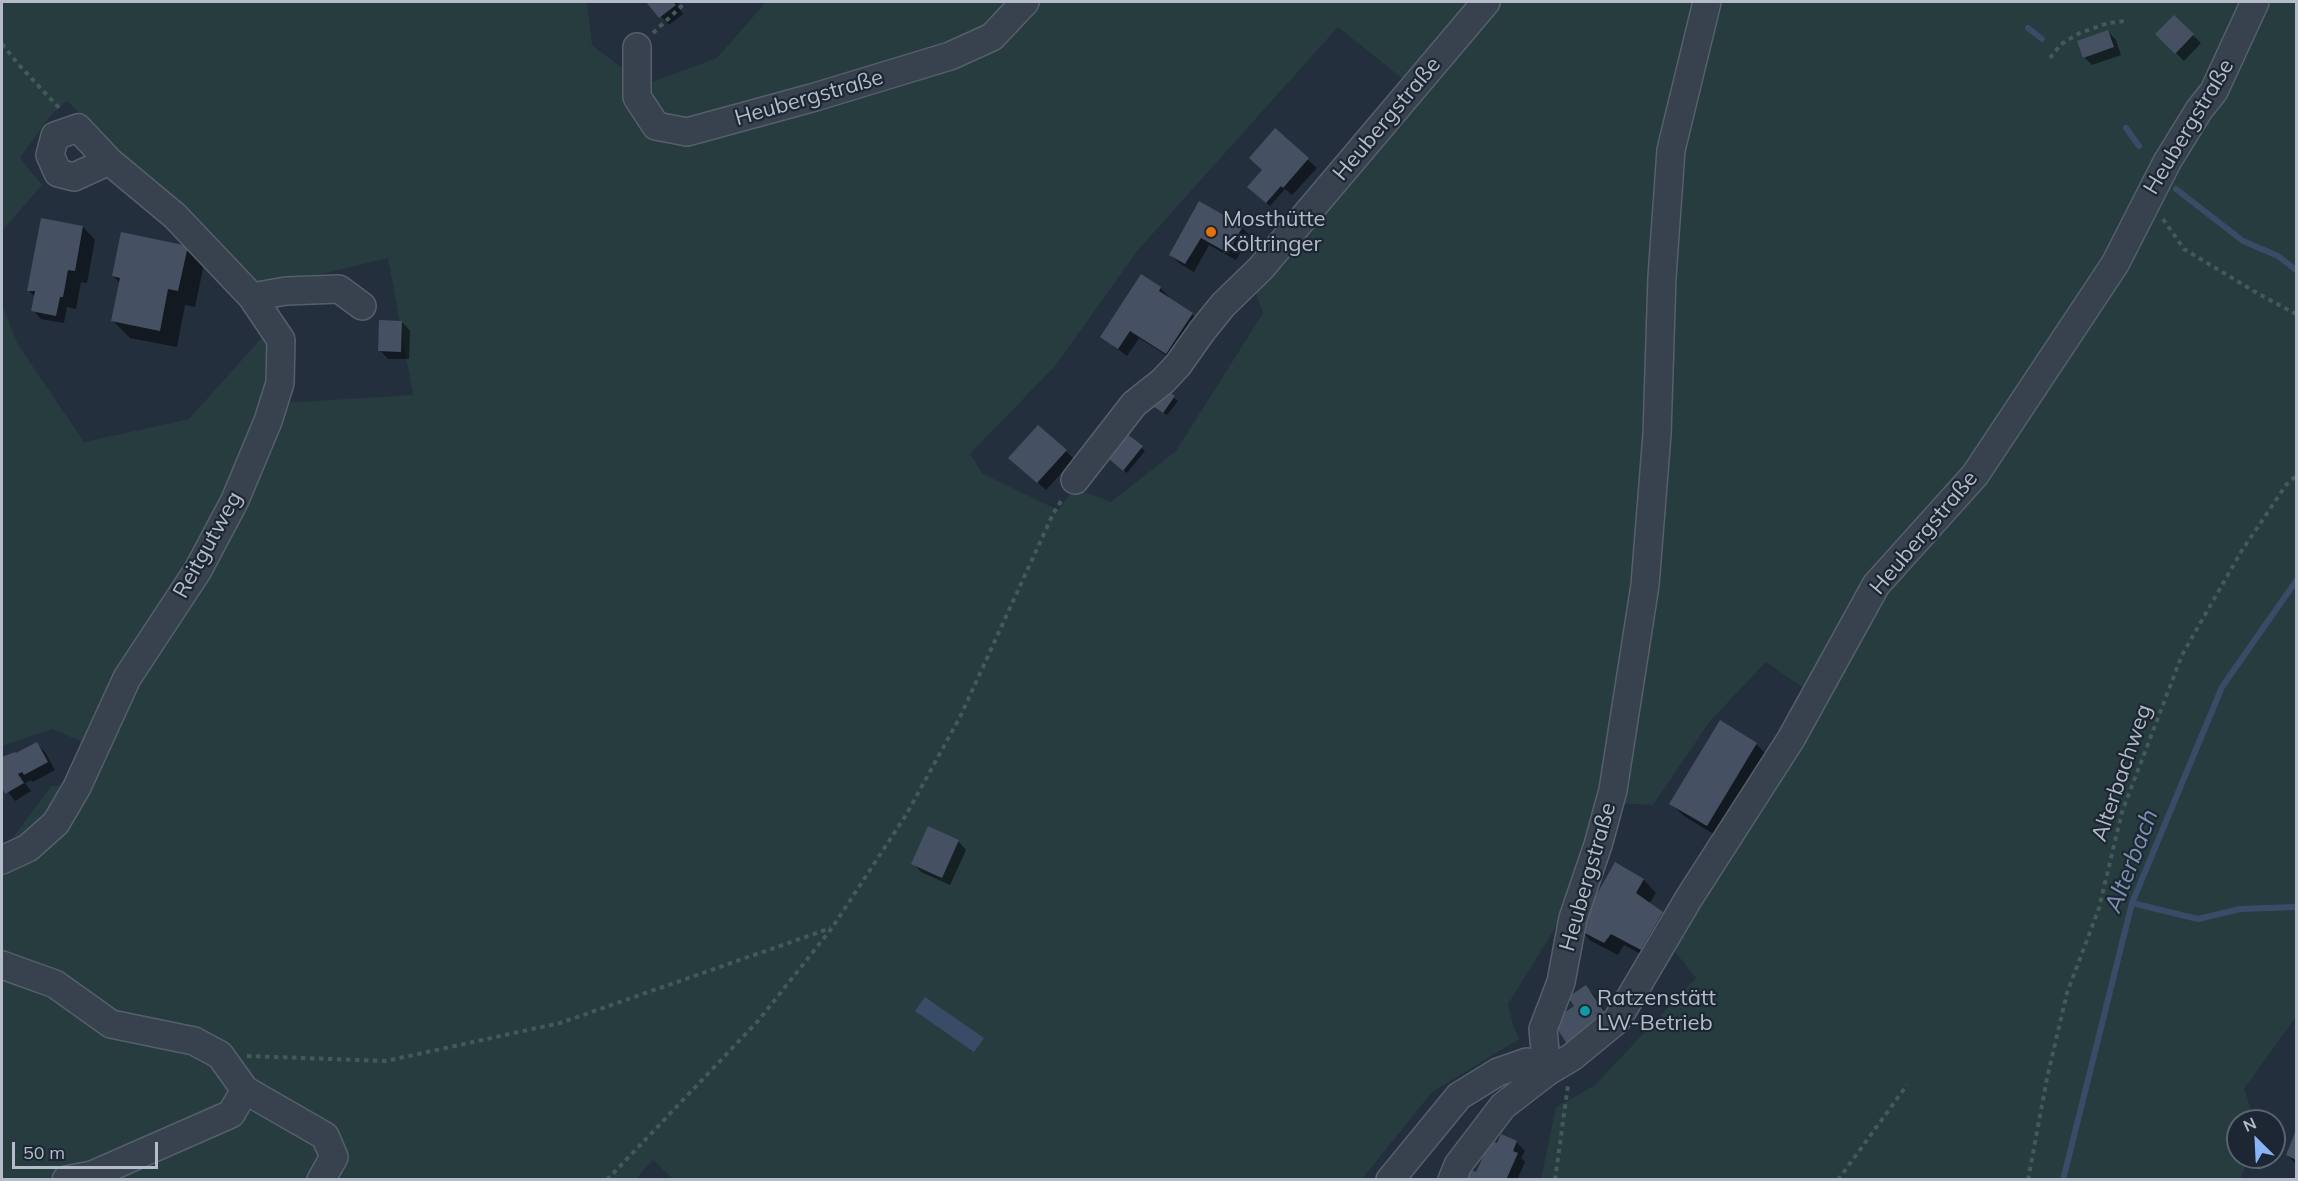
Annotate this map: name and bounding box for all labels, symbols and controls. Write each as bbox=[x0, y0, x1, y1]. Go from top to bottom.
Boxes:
street label: Heubergstraße bbox=[1328, 52, 1446, 186]
street label: Heubergstraße bbox=[2138, 55, 2240, 199]
street label: Heubergstraße bbox=[732, 64, 886, 132]
place label: Mosthütte Költringer bbox=[1223, 206, 1325, 258]
marker: Mosthütte Költringer bbox=[1204, 225, 1218, 239]
street label: Heubergstraße bbox=[1865, 466, 1983, 600]
street label: Reitgutweg bbox=[168, 487, 248, 603]
street label: Alterbachweg bbox=[2086, 701, 2158, 845]
street label: Heubergstraße bbox=[1554, 800, 1622, 954]
water label: Alterbach bbox=[2099, 805, 2165, 917]
place label: Ratzenstätt LW-Betrieb bbox=[1597, 985, 1716, 1036]
marker: Ratzenstätt LW-Betrieb bbox=[1578, 1004, 1592, 1018]
north arrow bbox=[2226, 1109, 2286, 1169]
text: N bbox=[2240, 1113, 2259, 1136]
scale bar bbox=[15, 1130, 160, 1168]
text: 50 m bbox=[23, 1141, 65, 1164]

